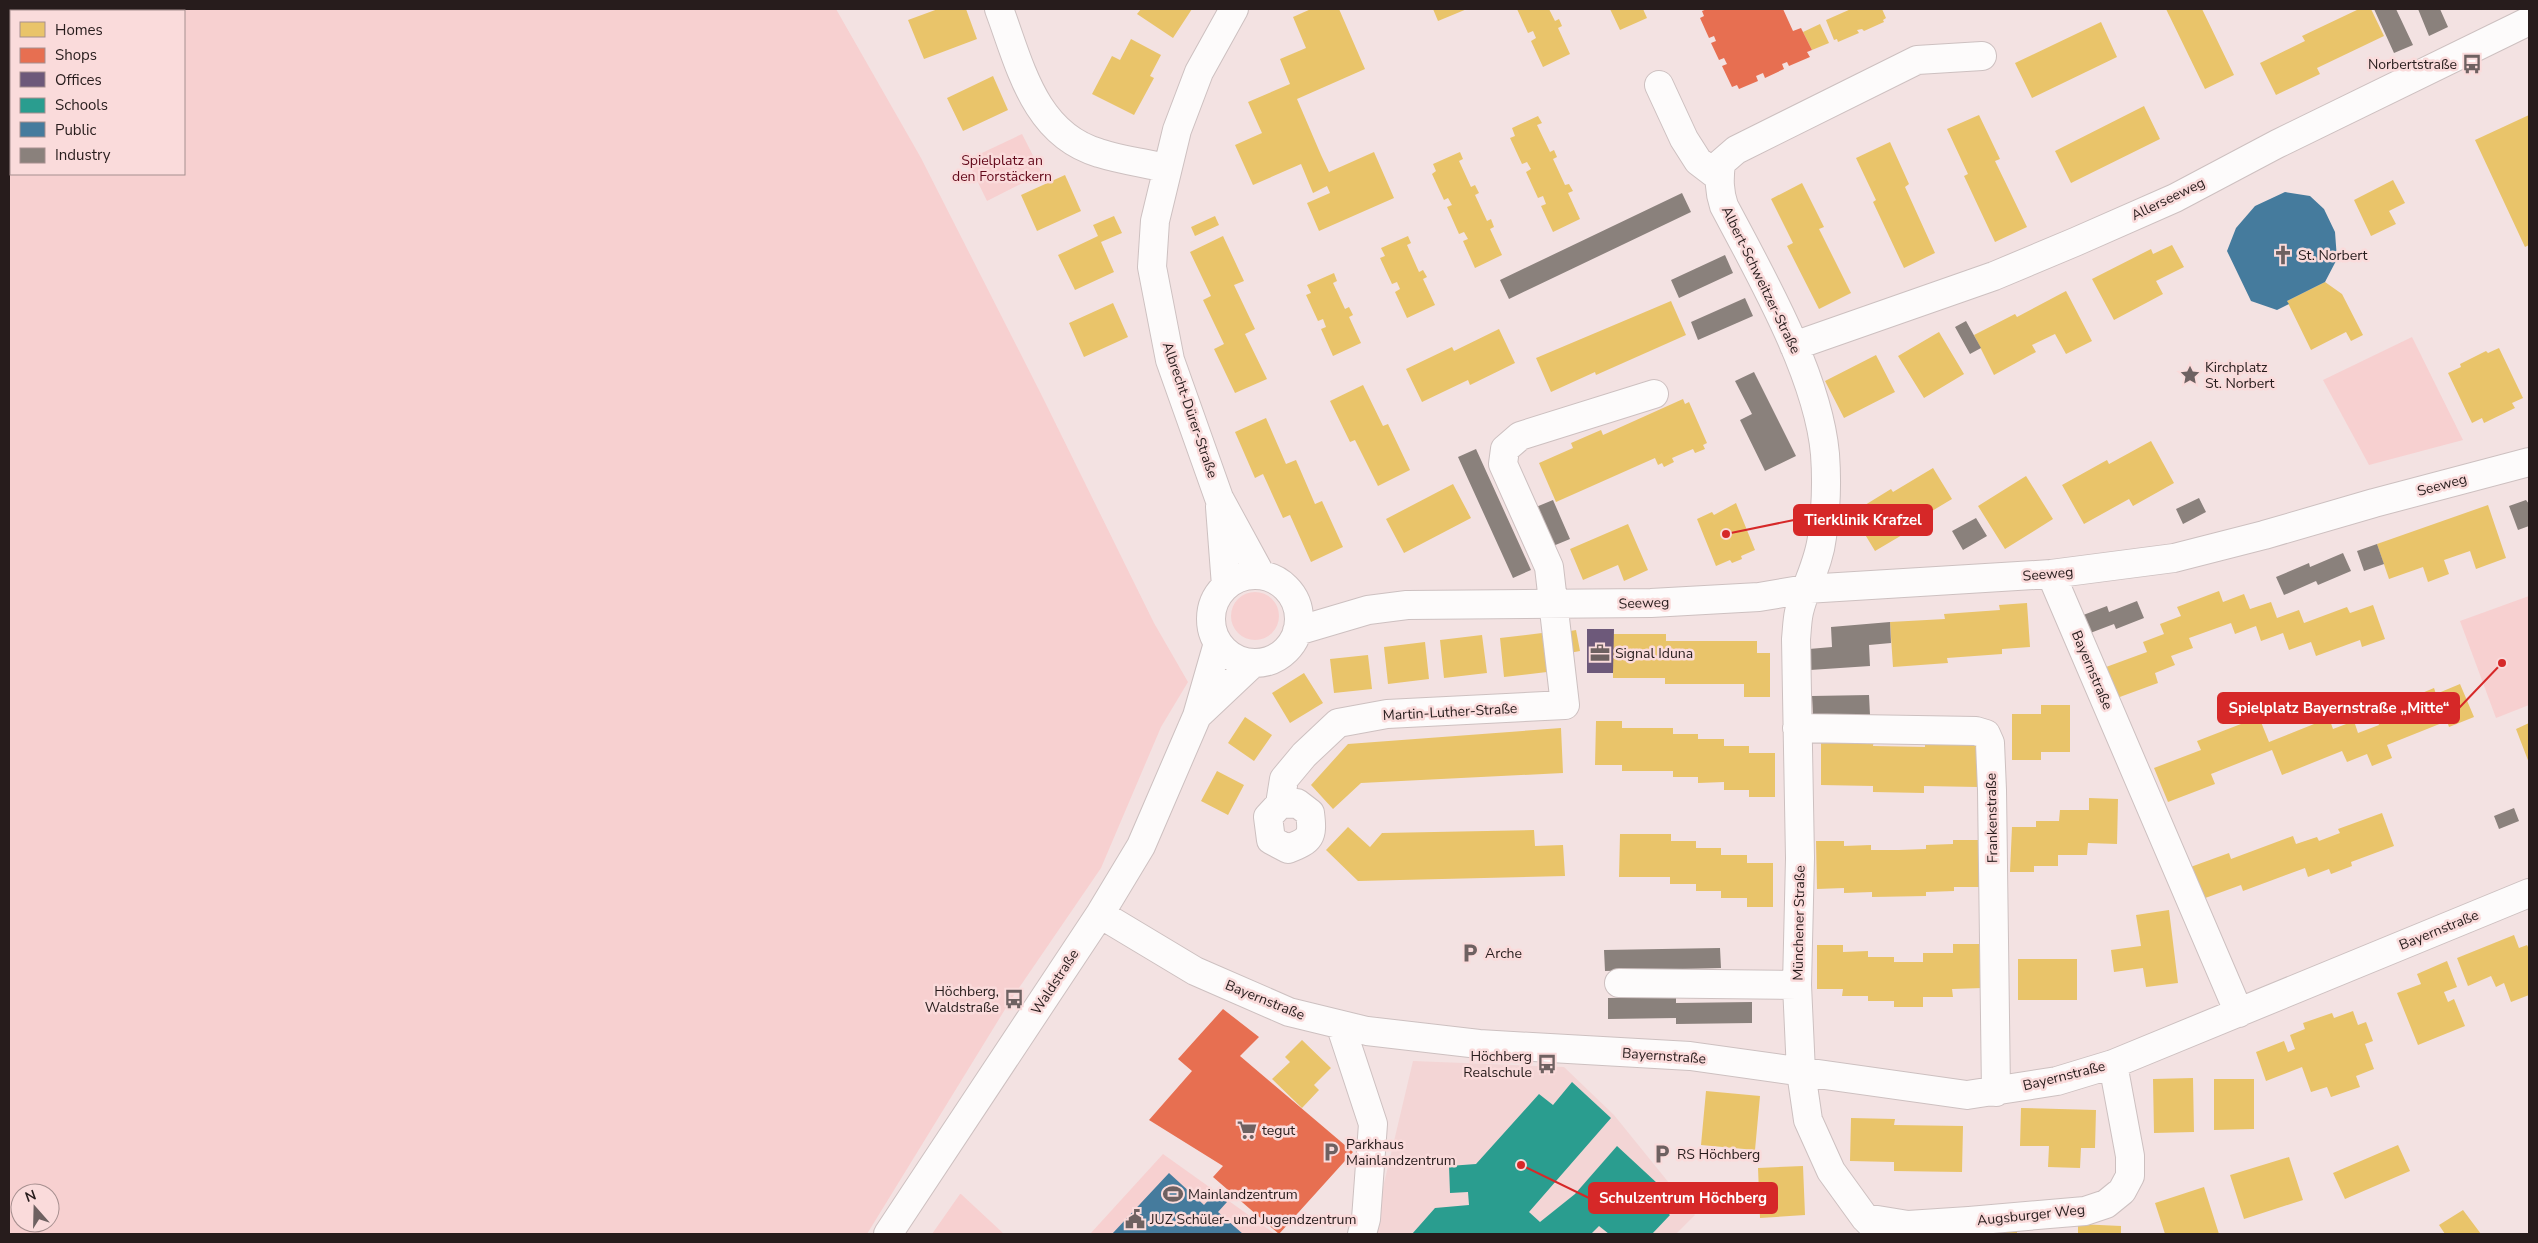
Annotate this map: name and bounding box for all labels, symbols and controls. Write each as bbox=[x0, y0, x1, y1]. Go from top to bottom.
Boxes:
legend bbox=[10, 10, 185, 175]
text: Homes bbox=[55, 20, 103, 40]
text: Shops bbox=[55, 45, 97, 65]
bus stop icon: Norbertstraße bbox=[2461, 53, 2483, 75]
place label: Norbertstraße bbox=[2368, 55, 2457, 74]
text: Offices bbox=[55, 70, 102, 90]
text: Schools bbox=[55, 95, 108, 115]
text: Public bbox=[55, 120, 96, 140]
text: Industry bbox=[55, 145, 111, 165]
park label: Spielplatz an den Forstäckern bbox=[952, 151, 1052, 186]
street label: Allerseeweg bbox=[2128, 173, 2208, 225]
street label: Albert-Schweitzer-Straße bbox=[1717, 203, 1805, 357]
church icon: St. Norbert bbox=[2272, 244, 2294, 266]
place label: St. Norbert bbox=[2298, 246, 2368, 265]
street label: Albrecht-Dürer-Straße bbox=[1158, 339, 1222, 481]
place label: Kirchplatz St. Norbert bbox=[2205, 358, 2275, 393]
place icon: Kirchplatz St. Norbert bbox=[2179, 364, 2201, 386]
street label: Seeweg bbox=[2415, 469, 2469, 501]
callout: Tierklinik Krafzel bbox=[1794, 505, 1932, 535]
text: Tierklinik Krafzel bbox=[1804, 510, 1922, 530]
street label: Seeweg bbox=[2022, 562, 2074, 586]
street label: Seeweg bbox=[1618, 593, 1670, 613]
street label: Bayernstraße bbox=[2067, 627, 2117, 713]
office icon: Signal Iduna bbox=[1589, 642, 1611, 664]
place label: Signal Iduna bbox=[1615, 644, 1693, 663]
callout: Spielplatz Bayernstraße „Mitte“ bbox=[2218, 693, 2459, 723]
text: Spielplatz Bayernstraße „Mitte“ bbox=[2229, 698, 2449, 718]
street label: Martin-Luther-Straße bbox=[1382, 699, 1518, 725]
street label: Frankenstraße bbox=[1982, 773, 2002, 863]
street label: Münchener Straße bbox=[1788, 865, 1810, 981]
street label: Bayernstraße bbox=[2396, 905, 2482, 955]
parking icon: Arche bbox=[1459, 942, 1481, 964]
place label: Arche bbox=[1485, 944, 1522, 963]
street label: Waldstraße bbox=[1027, 946, 1083, 1018]
street label: Bayernstraße bbox=[1222, 975, 1308, 1025]
place label: Höchberg, Waldstraße bbox=[925, 982, 999, 1017]
bus stop icon: Höchberg, Waldstraße bbox=[1003, 988, 1025, 1010]
street label: Bayernstraße bbox=[1621, 1044, 1707, 1068]
place label: Höchberg Realschule bbox=[1463, 1047, 1532, 1082]
bus stop icon: Höchberg Realschule bbox=[1536, 1053, 1558, 1075]
street label: Bayernstraße bbox=[2021, 1057, 2107, 1095]
supermarket icon: tegut bbox=[1236, 1119, 1258, 1141]
place label: tegut bbox=[1262, 1121, 1295, 1140]
place label: Parkhaus Mainlandzentrum bbox=[1346, 1135, 1456, 1170]
parking icon: Parkhaus Mainlandzentrum bbox=[1320, 1141, 1342, 1163]
parking icon: RS Höchberg bbox=[1651, 1143, 1673, 1165]
place label: RS Höchberg bbox=[1677, 1145, 1760, 1164]
north arrow bbox=[10, 1183, 60, 1233]
sports icon: Mainlandzentrum bbox=[1162, 1183, 1184, 1205]
callout: Schulzentrum Höchberg bbox=[1589, 1183, 1777, 1213]
place label: Mainlandzentrum bbox=[1188, 1185, 1298, 1204]
text: N bbox=[23, 1186, 39, 1207]
text: Schulzentrum Höchberg bbox=[1599, 1188, 1767, 1208]
street label: Augsburger Weg bbox=[1976, 1200, 2086, 1230]
public building icon: JUZ Schüler- und Jugendzentrum bbox=[1124, 1208, 1146, 1230]
place label: JUZ Schüler- und Jugendzentrum bbox=[1149, 1210, 1356, 1229]

